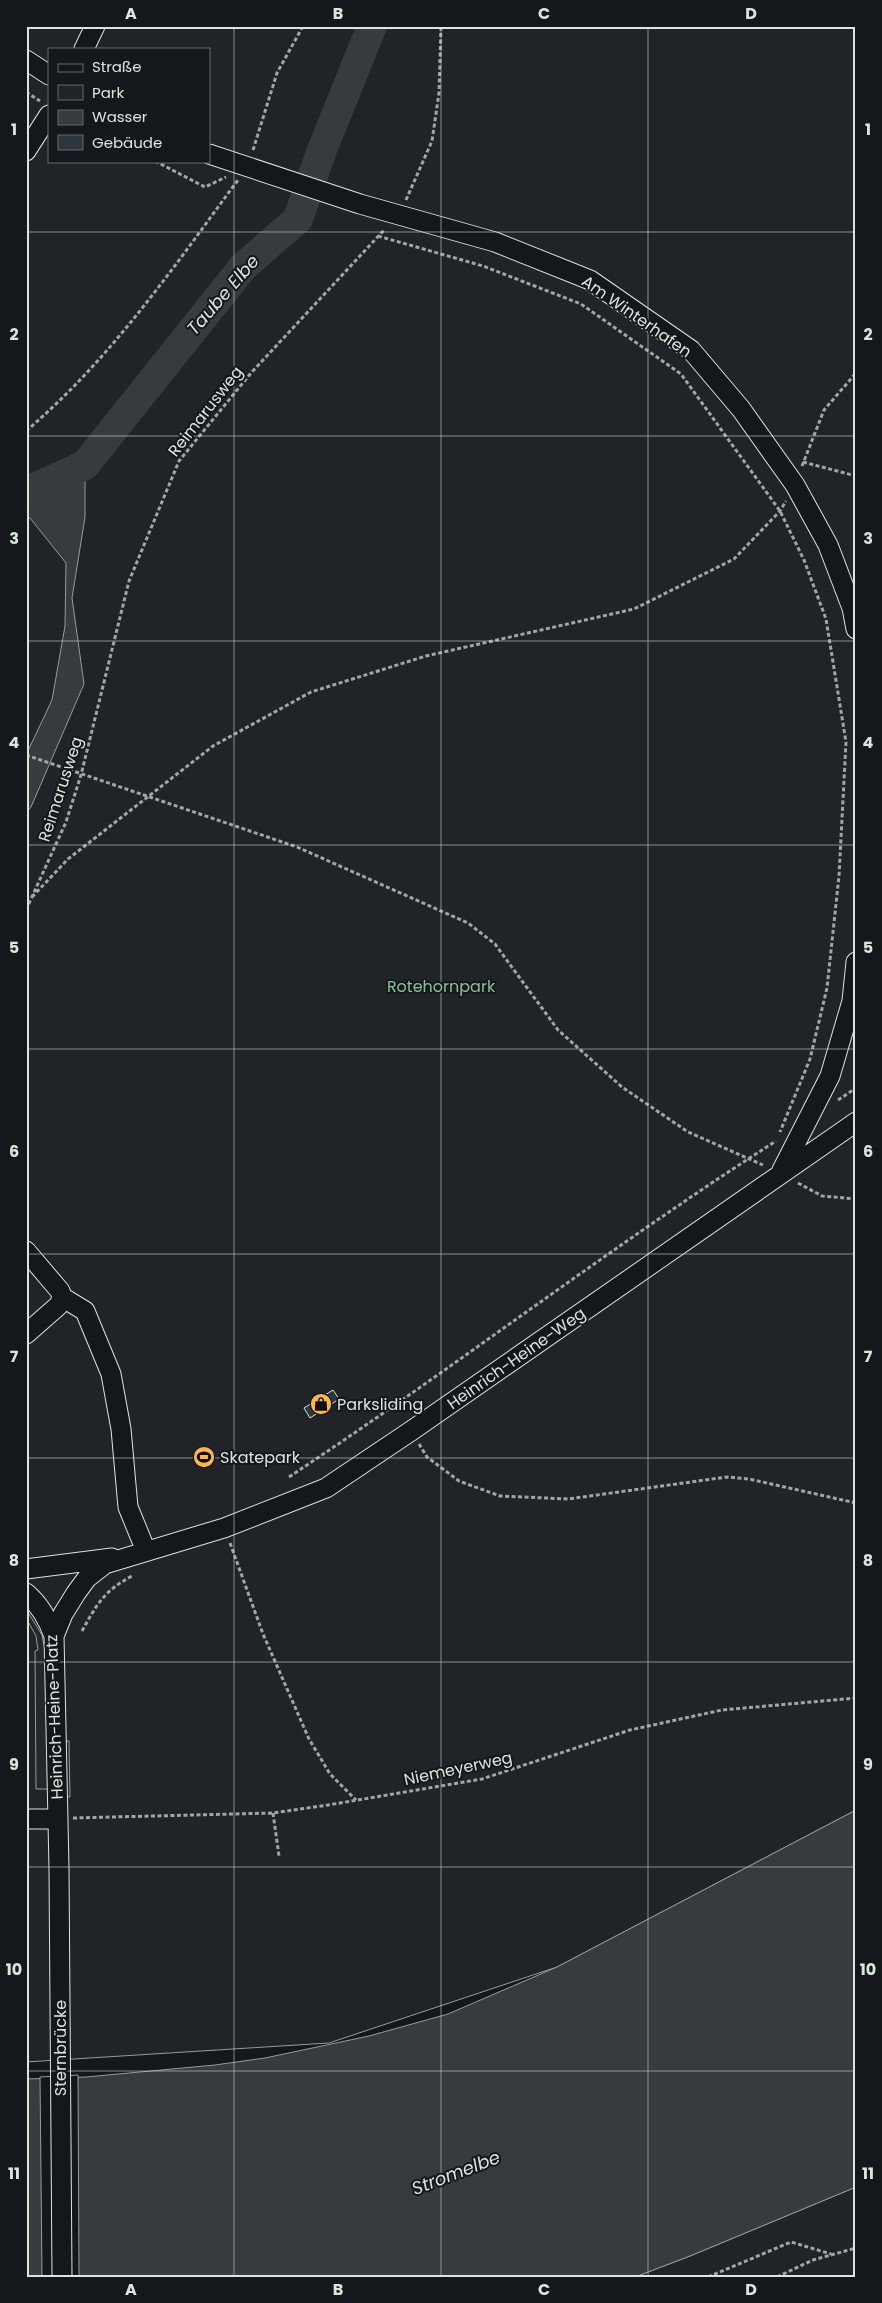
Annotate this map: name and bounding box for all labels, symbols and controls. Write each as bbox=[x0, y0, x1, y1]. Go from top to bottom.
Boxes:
text: A bbox=[125, 2, 137, 25]
text: B bbox=[333, 2, 343, 25]
text: C bbox=[538, 2, 550, 25]
text: D bbox=[745, 2, 757, 25]
legend bbox=[48, 48, 210, 162]
text: Straße bbox=[92, 56, 142, 77]
text: Park bbox=[92, 82, 124, 103]
text: Wasser bbox=[92, 106, 148, 127]
text: 1 bbox=[11, 118, 17, 141]
text: 1 bbox=[865, 118, 871, 141]
text: Gebäude bbox=[92, 132, 162, 153]
water label: Taube Elbe bbox=[181, 249, 265, 340]
street label: Am Winterhafen bbox=[577, 270, 696, 363]
text: 2 bbox=[9, 323, 19, 346]
text: 2 bbox=[863, 323, 873, 346]
street label: Reimarusweg bbox=[163, 361, 248, 461]
text: 3 bbox=[9, 527, 19, 550]
text: 3 bbox=[863, 527, 873, 550]
text: 4 bbox=[9, 731, 20, 754]
text: 4 bbox=[863, 731, 874, 754]
street label: Reimarusweg bbox=[33, 734, 88, 845]
text: 5 bbox=[9, 936, 19, 959]
text: 5 bbox=[863, 936, 873, 959]
park label: Rotehornpark bbox=[387, 975, 496, 998]
text: 6 bbox=[9, 1140, 19, 1163]
text: 6 bbox=[863, 1140, 873, 1163]
street label: Heinrich-Heine-Weg bbox=[442, 1302, 590, 1415]
text: 7 bbox=[10, 1345, 19, 1368]
text: 7 bbox=[864, 1345, 873, 1368]
shop icon: Parksliding bbox=[309, 1392, 333, 1416]
place label: Parksliding bbox=[337, 1393, 423, 1416]
sports icon: Skatepark bbox=[192, 1445, 216, 1469]
place label: Skatepark bbox=[220, 1446, 301, 1469]
text: 8 bbox=[9, 1549, 19, 1572]
text: 8 bbox=[863, 1549, 873, 1572]
street label: Heinrich-Heine-Platz bbox=[40, 1634, 69, 1800]
street label: Niemeyerweg bbox=[402, 1746, 514, 1791]
text: 9 bbox=[9, 1753, 19, 1776]
text: 9 bbox=[863, 1753, 873, 1776]
text: 10 bbox=[6, 1958, 22, 1981]
text: 10 bbox=[860, 1958, 876, 1981]
street label: Sternbrücke bbox=[49, 2000, 72, 2096]
water label: Stromelbe bbox=[408, 2144, 504, 2201]
text: 11 bbox=[8, 2162, 20, 2185]
text: 11 bbox=[862, 2162, 874, 2185]
text: A bbox=[125, 2278, 137, 2301]
text: B bbox=[333, 2278, 343, 2301]
text: C bbox=[538, 2278, 550, 2301]
text: D bbox=[745, 2278, 757, 2301]

